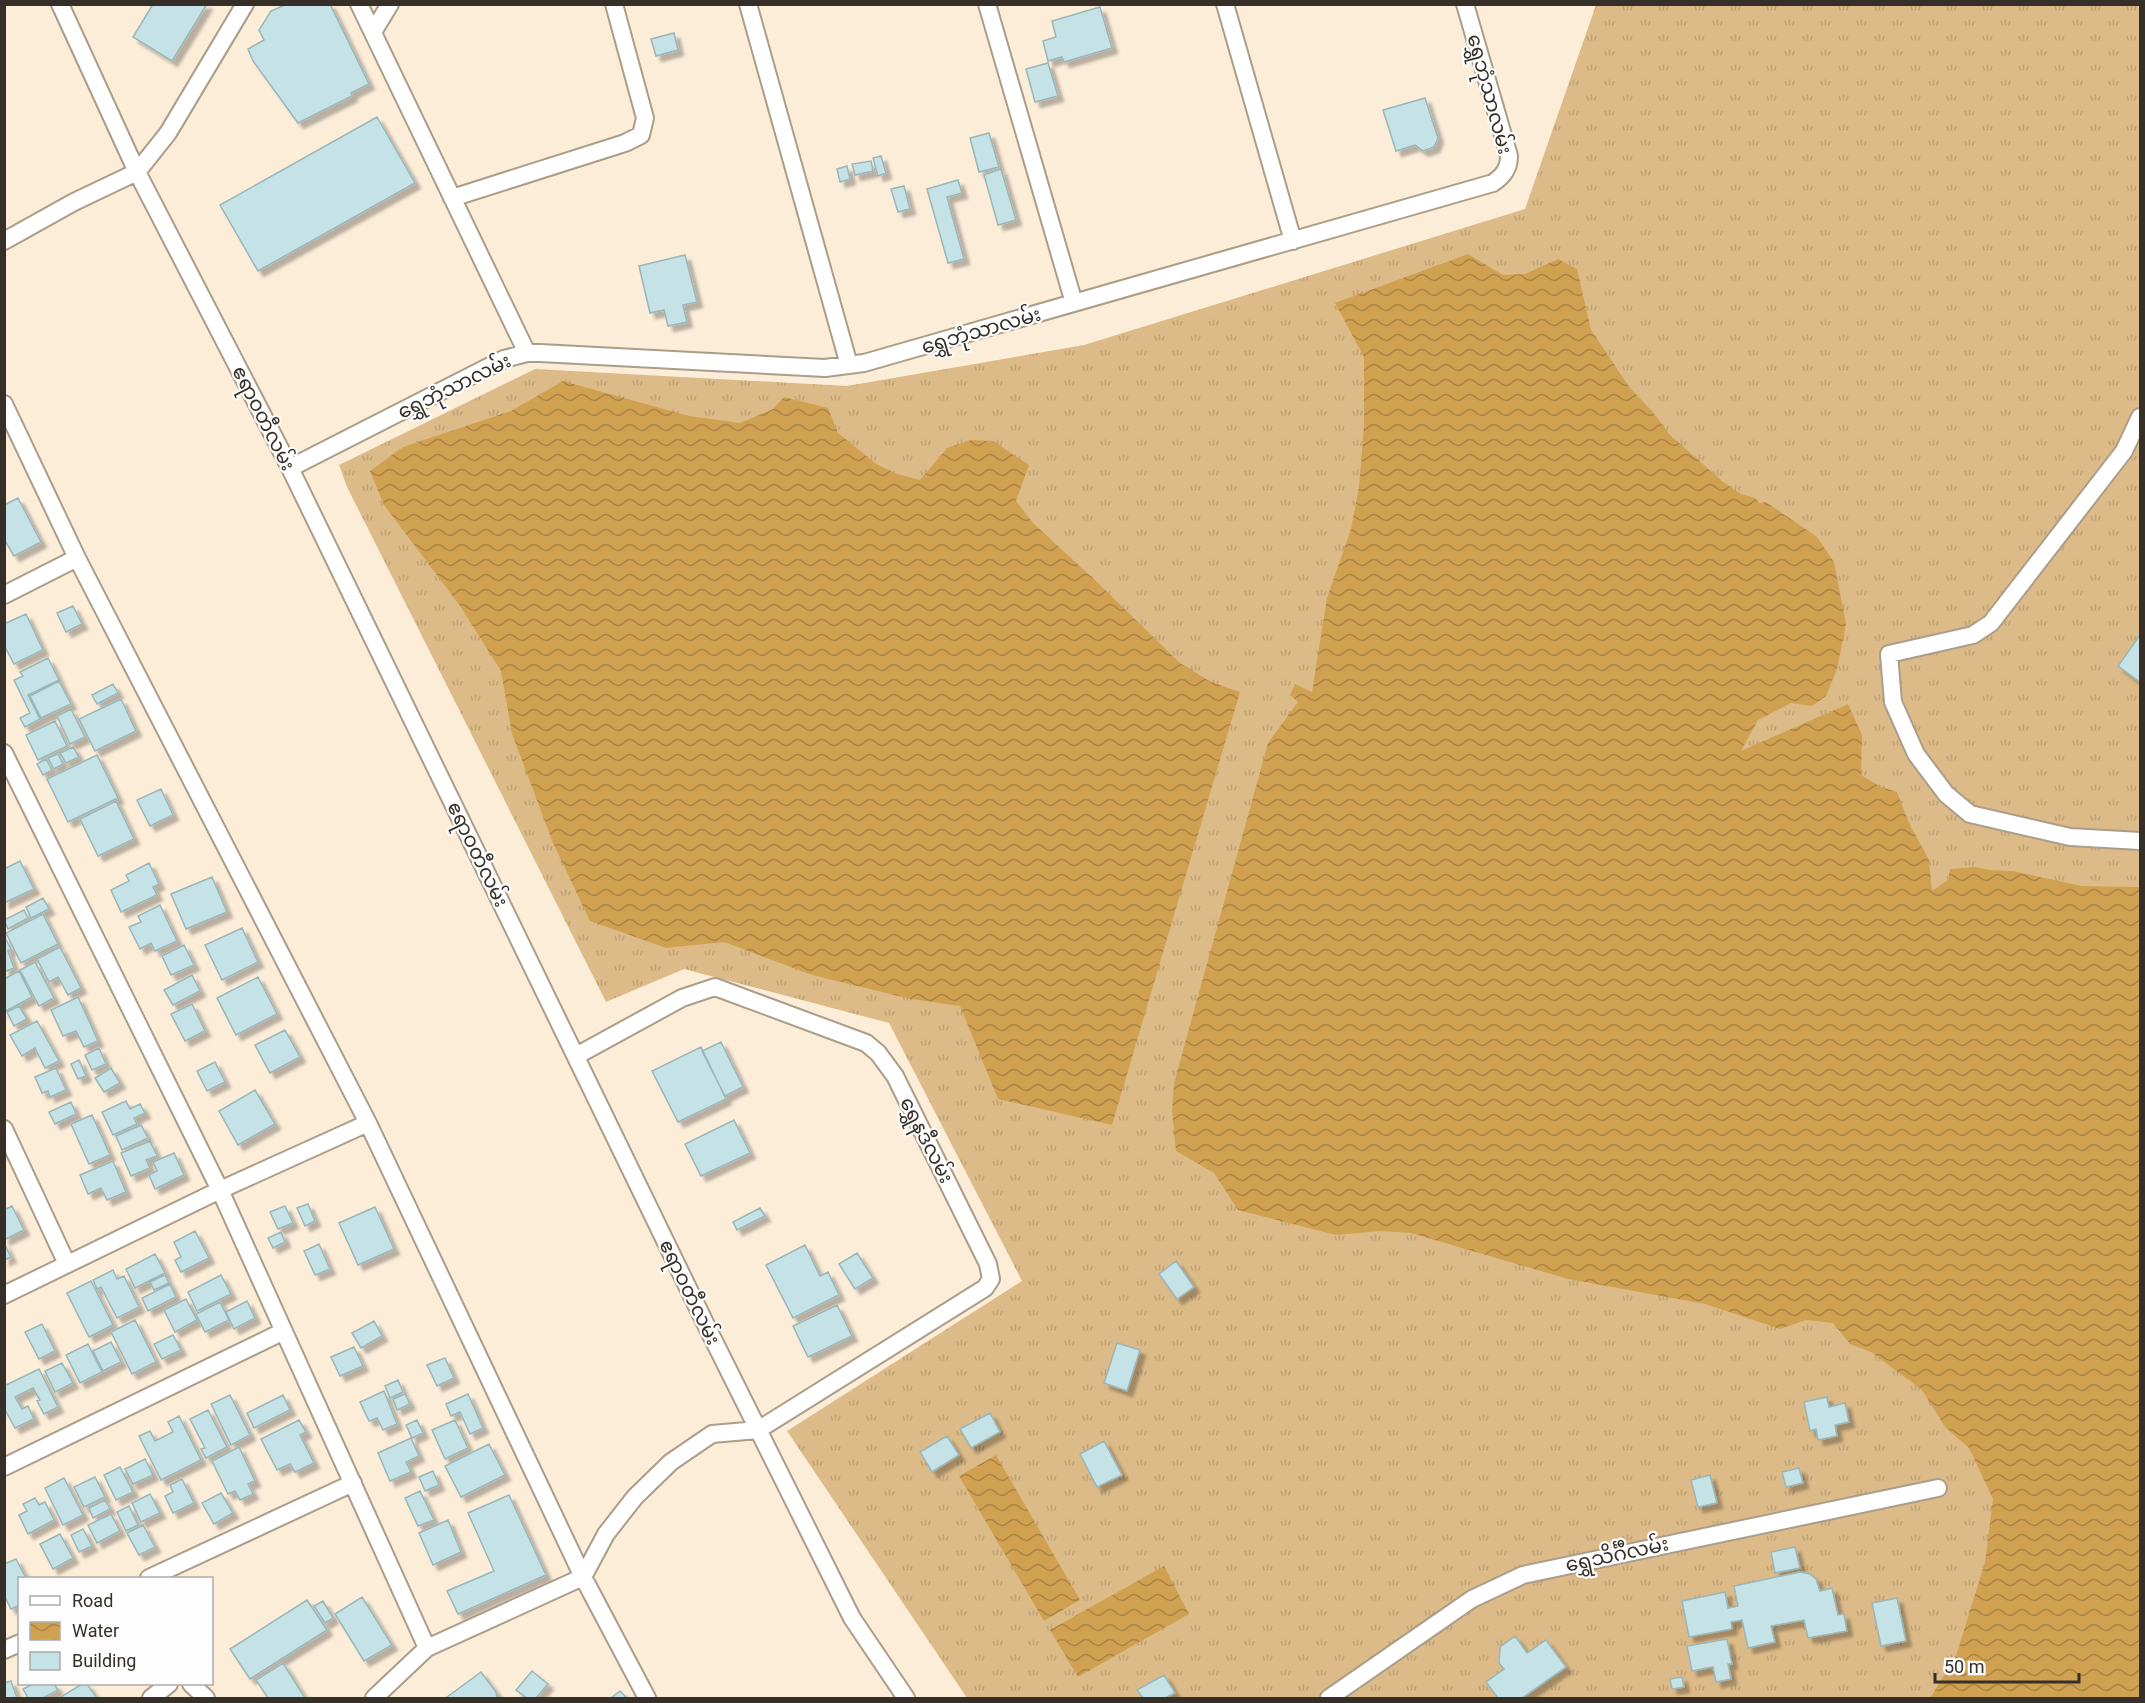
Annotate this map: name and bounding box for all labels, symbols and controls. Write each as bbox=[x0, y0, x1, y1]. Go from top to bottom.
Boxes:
street label: ရွှေဘုံသာလမ်း bbox=[1458, 31, 1519, 158]
street label: ရွှေဘုံသာလမ်း bbox=[918, 300, 1045, 363]
street label: ရွှေဘုံသာလမ်း bbox=[392, 346, 517, 428]
street label: ဧရာဝတီလမ်း bbox=[224, 361, 302, 476]
street label: ဧရာဝတီလမ်း bbox=[439, 796, 516, 912]
street label: ရွှေနဒီလမ်း bbox=[892, 1092, 961, 1189]
street label: ဧရာဝတီလမ်း bbox=[651, 1234, 728, 1350]
street label: ရွှေသိင်္ဂီလမ်း bbox=[1563, 1529, 1672, 1581]
legend bbox=[18, 1577, 213, 1685]
text: Road bbox=[72, 1590, 113, 1611]
text: Water bbox=[72, 1620, 119, 1641]
scale bar bbox=[1935, 1646, 2079, 1684]
text: Building bbox=[72, 1650, 136, 1671]
text: 50 m bbox=[1944, 1656, 1984, 1677]

